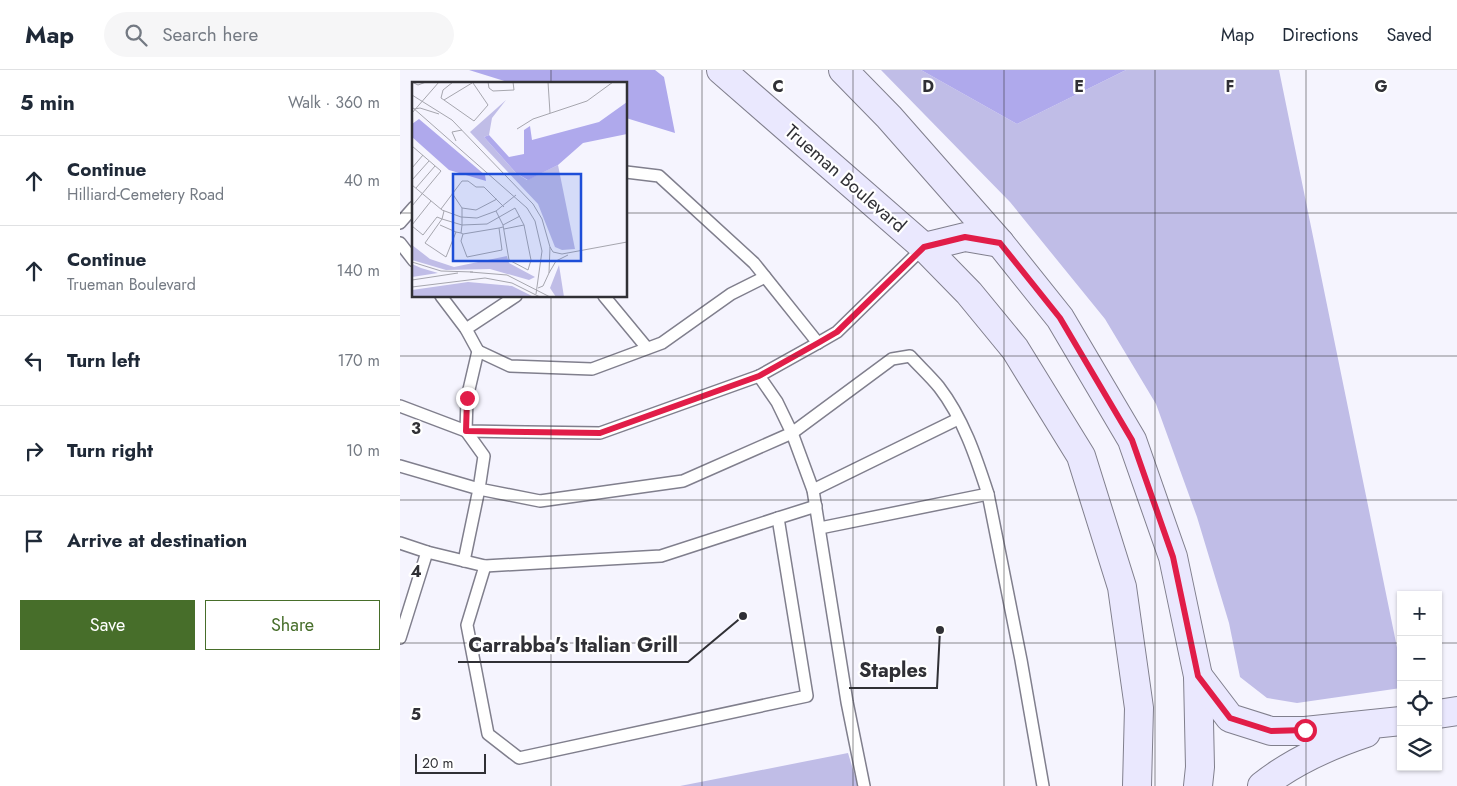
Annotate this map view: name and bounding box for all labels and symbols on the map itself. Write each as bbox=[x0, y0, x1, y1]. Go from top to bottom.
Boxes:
text: C bbox=[772, 75, 784, 98]
text: D bbox=[922, 75, 934, 98]
text: E bbox=[1074, 75, 1084, 98]
text: F bbox=[1226, 75, 1234, 98]
text: G bbox=[1374, 75, 1388, 98]
inset map bbox=[412, 82, 628, 298]
street label: Trueman Boulevard bbox=[779, 118, 912, 239]
route end bbox=[456, 387, 479, 410]
text: 3 bbox=[411, 417, 421, 440]
text: 4 bbox=[410, 560, 422, 583]
callout: Carrabba's Italian Grill bbox=[458, 627, 688, 662]
text: Carrabba's Italian Grill bbox=[468, 631, 678, 660]
callout: Staples bbox=[849, 653, 937, 688]
text: Staples bbox=[859, 656, 927, 685]
text: 5 bbox=[411, 703, 421, 726]
route start bbox=[1294, 719, 1317, 742]
scale bar bbox=[415, 751, 486, 774]

